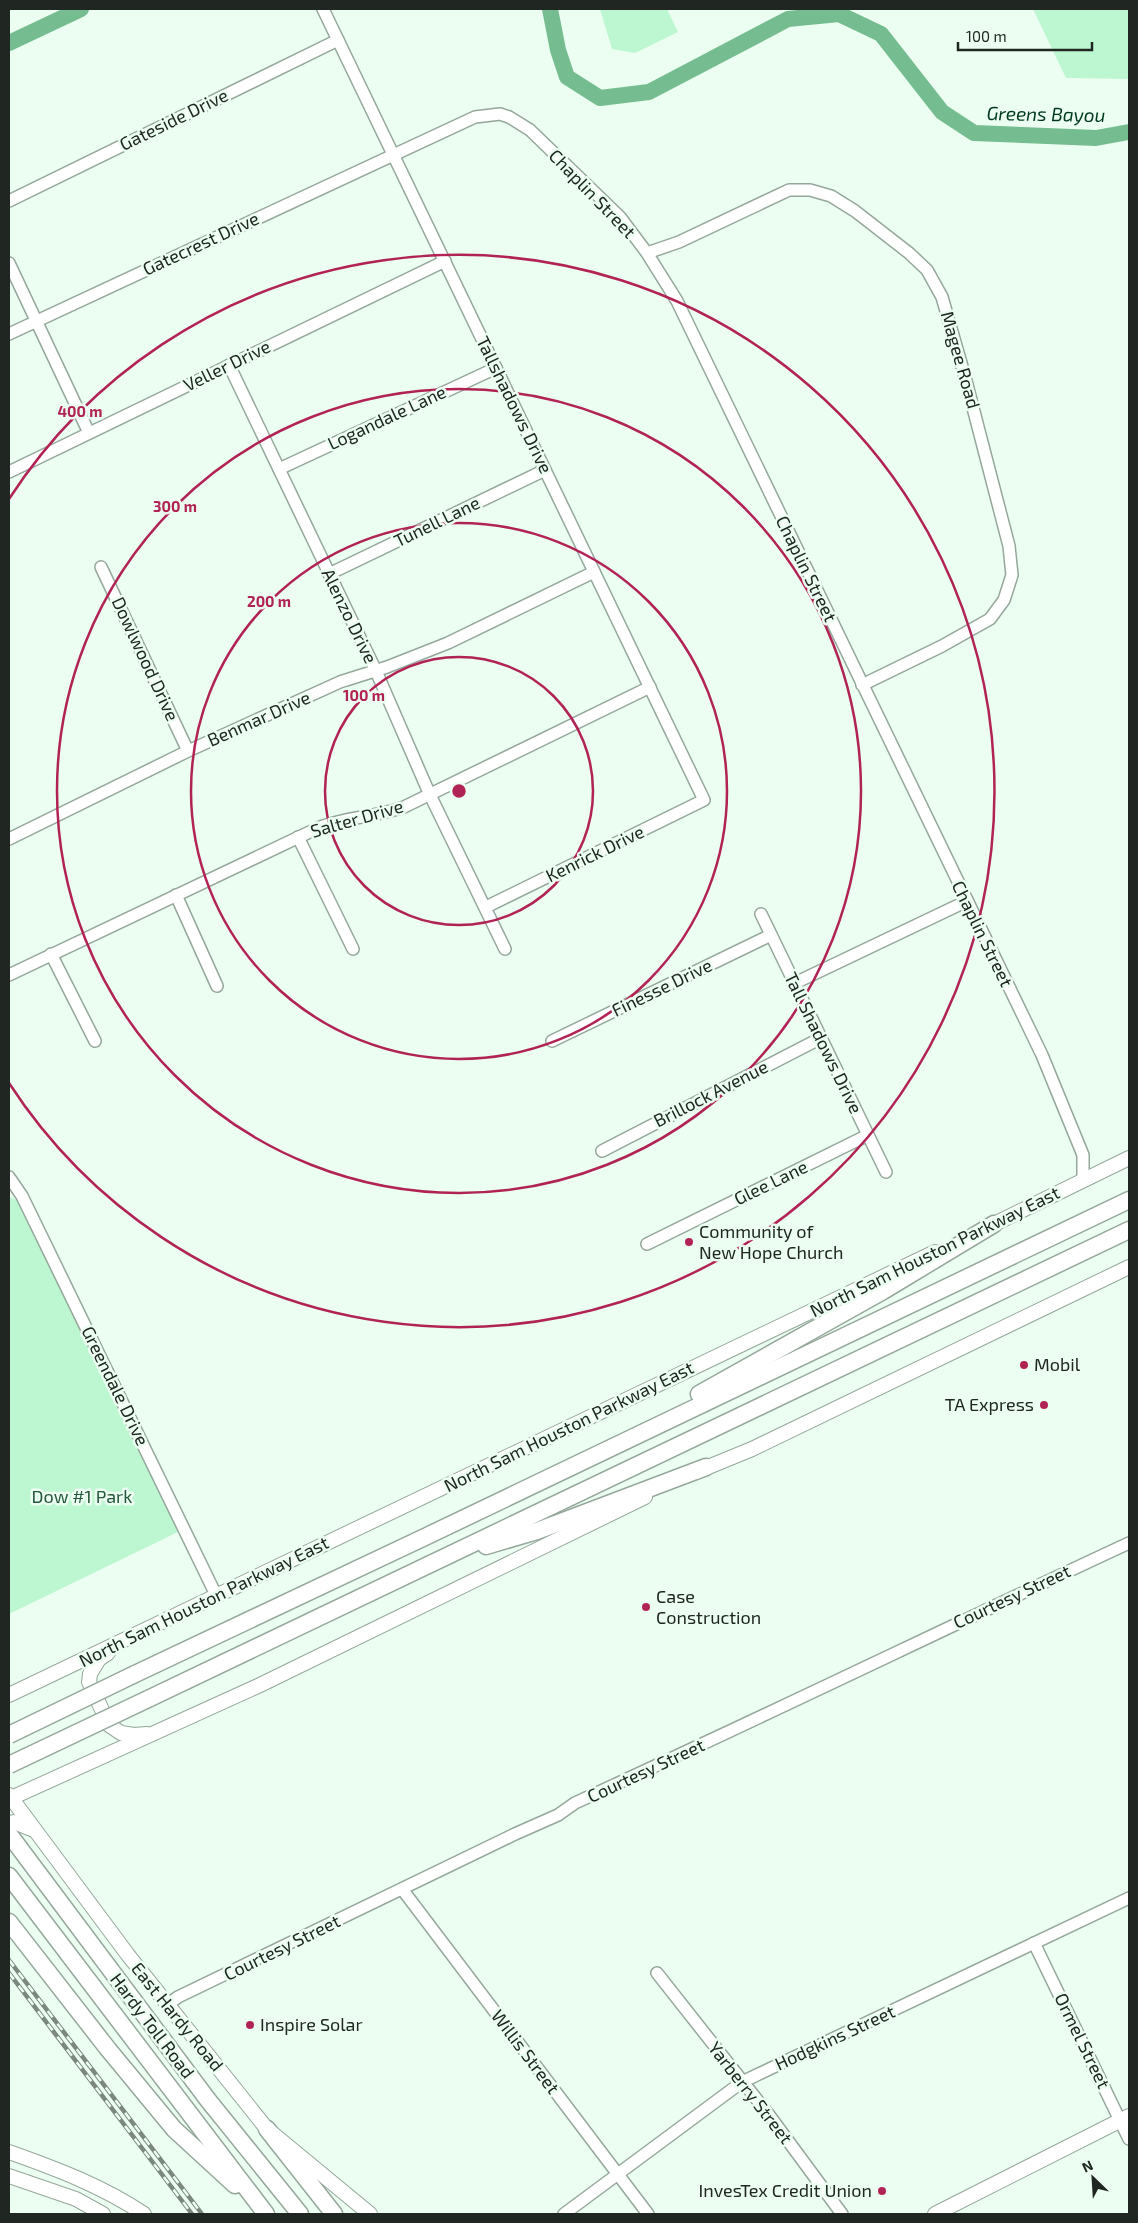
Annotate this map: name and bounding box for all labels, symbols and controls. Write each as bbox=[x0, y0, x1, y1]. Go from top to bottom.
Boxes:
scale bar bbox=[958, 20, 1092, 52]
text: 100 m bbox=[966, 27, 1007, 45]
street label: Gateside Drive bbox=[116, 83, 231, 155]
water label: Greens Bayou bbox=[986, 101, 1106, 127]
street label: Chaplin Street bbox=[545, 144, 641, 243]
street label: Gatecrest Drive bbox=[139, 207, 262, 280]
street label: Magee Road bbox=[937, 308, 985, 411]
street label: Tallshadows Drive bbox=[472, 332, 558, 477]
street label: Veller Drive bbox=[180, 335, 274, 396]
street label: Logandale Lane bbox=[324, 380, 449, 454]
text: 400 m bbox=[58, 402, 102, 420]
street label: Tunell Lane bbox=[390, 491, 483, 551]
text: 300 m bbox=[153, 497, 197, 515]
street label: Chaplin Street bbox=[772, 512, 842, 625]
street label: Alenzo Drive bbox=[317, 565, 382, 667]
text: 200 m bbox=[247, 592, 291, 610]
street label: Dowlwood Drive bbox=[108, 593, 184, 724]
street label: Benmar Drive bbox=[204, 686, 314, 751]
text: 100 m bbox=[343, 686, 385, 704]
centre of rings bbox=[450, 782, 468, 800]
street label: Salter Drive bbox=[308, 794, 406, 842]
street label: Kenrick Drive bbox=[542, 820, 647, 886]
street label: Chaplin Street bbox=[948, 877, 1018, 990]
street label: Finesse Drive bbox=[608, 953, 715, 1021]
street label: Tall Shadows Drive bbox=[780, 968, 868, 1117]
street label: Brillock Avenue bbox=[650, 1055, 771, 1131]
street label: Glee Lane bbox=[730, 1155, 811, 1209]
street label: North Sam Houston Parkway East bbox=[806, 1181, 1063, 1321]
place label: Community of New Hope Church bbox=[699, 1220, 843, 1263]
marker: Community of New Hope Church bbox=[683, 1236, 695, 1248]
street label: Greendale Drive bbox=[78, 1322, 154, 1449]
place label: Mobil bbox=[1034, 1353, 1081, 1375]
street label: North Sam Houston Parkway East bbox=[440, 1356, 697, 1496]
marker: Mobil bbox=[1018, 1359, 1030, 1371]
place label: TA Express bbox=[945, 1393, 1034, 1415]
marker: TA Express bbox=[1038, 1399, 1050, 1411]
park label: Dow #1 Park bbox=[32, 1485, 132, 1507]
street label: North Sam Houston Parkway East bbox=[75, 1531, 332, 1671]
street label: Courtesy Street bbox=[949, 1559, 1074, 1633]
place label: Case Construction bbox=[656, 1585, 761, 1628]
marker: Case Construction bbox=[640, 1601, 652, 1613]
street label: Courtesy Street bbox=[583, 1733, 708, 1807]
street label: Courtesy Street bbox=[220, 1909, 343, 1985]
street label: East Hardy Road bbox=[127, 1957, 228, 2075]
street label: Hardy Toll Road bbox=[106, 1968, 200, 2082]
street label: Ormel Street bbox=[1050, 1989, 1116, 2092]
street label: Hodgkins Street bbox=[771, 2000, 898, 2075]
street label: Willis Street bbox=[487, 2005, 565, 2098]
place label: Inspire Solar bbox=[260, 2013, 363, 2035]
marker: Inspire Solar bbox=[244, 2019, 256, 2031]
street label: Yarberry Street bbox=[704, 2037, 798, 2148]
north arrow bbox=[1068, 2153, 1118, 2203]
text: N bbox=[1079, 2156, 1095, 2176]
place label: InvesTex Credit Union bbox=[698, 2179, 872, 2201]
marker: InvesTex Credit Union bbox=[876, 2185, 888, 2197]

